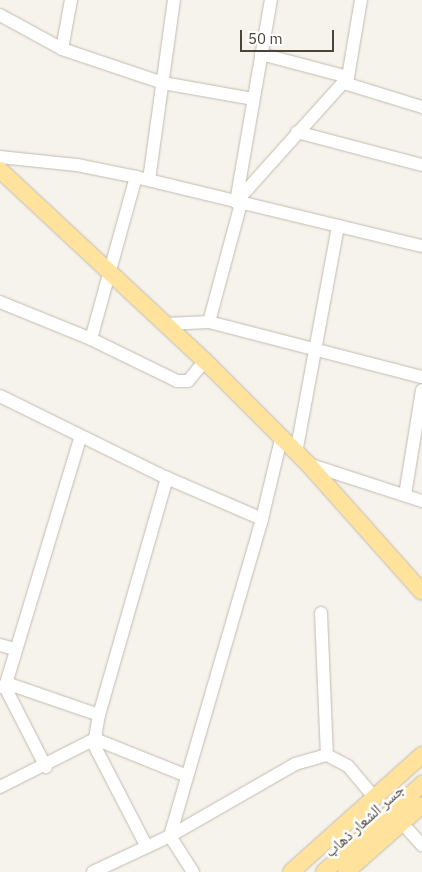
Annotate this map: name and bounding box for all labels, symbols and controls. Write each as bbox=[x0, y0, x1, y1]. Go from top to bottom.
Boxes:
scale bar bbox=[242, 20, 336, 52]
text: 50 m bbox=[248, 29, 283, 48]
street label: جسر الشعار ذهاب bbox=[320, 779, 408, 861]

